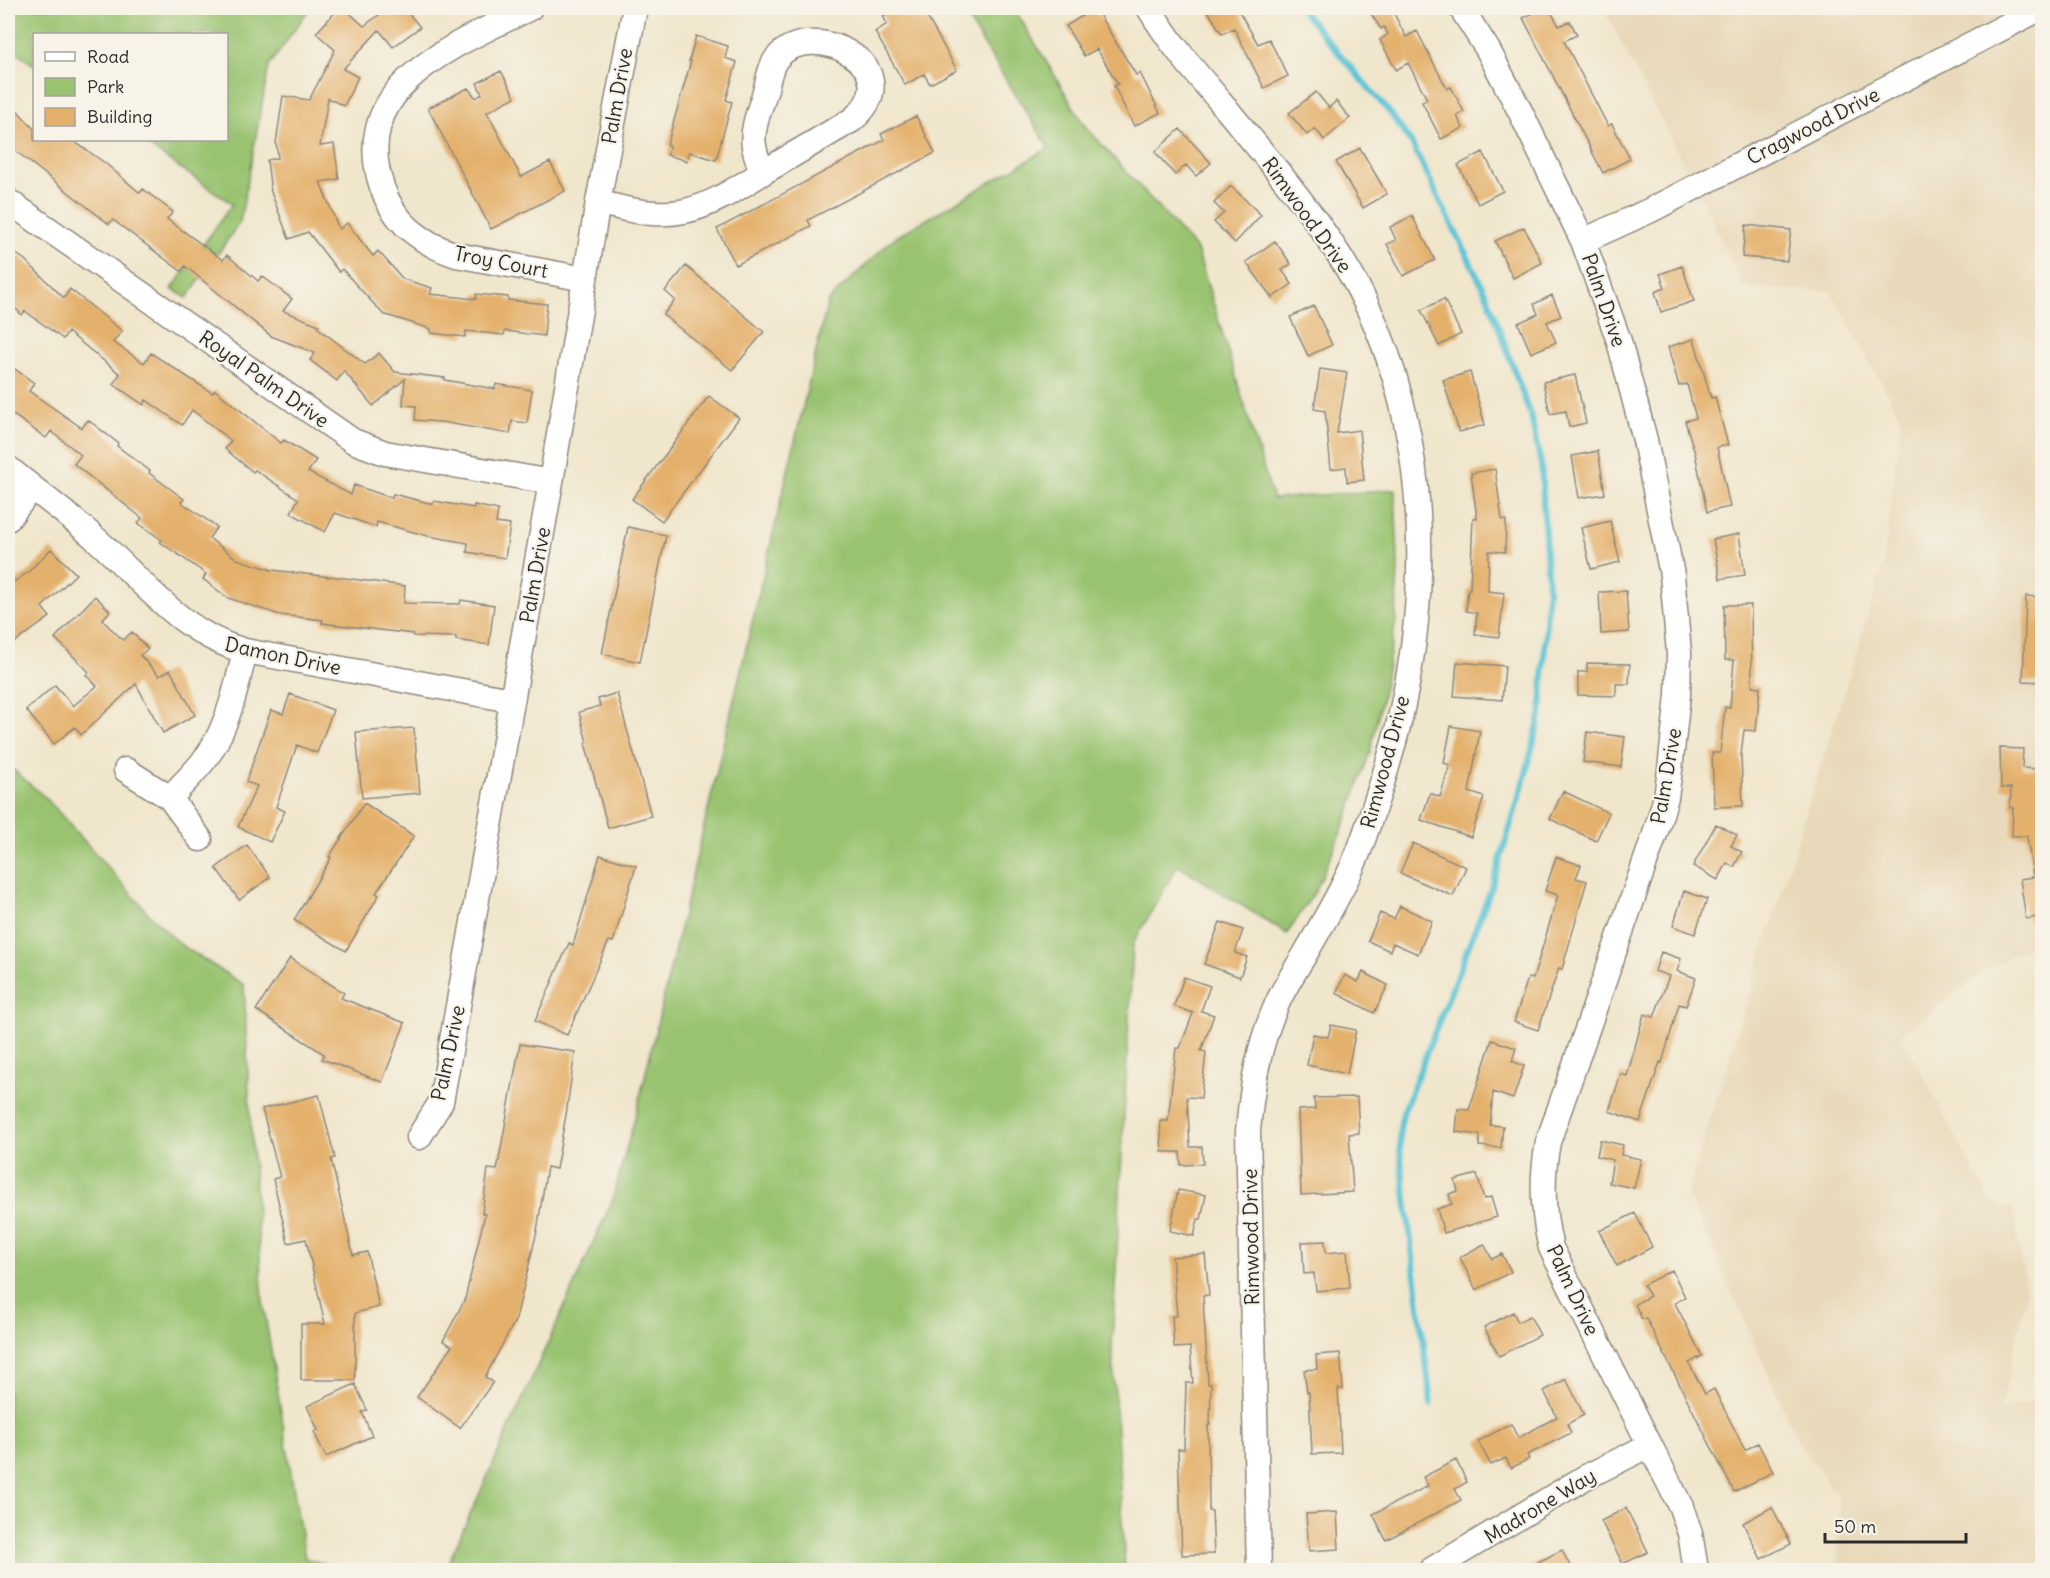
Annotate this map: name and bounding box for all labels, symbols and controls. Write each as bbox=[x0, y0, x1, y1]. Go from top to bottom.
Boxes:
legend bbox=[33, 33, 228, 141]
text: Road bbox=[87, 45, 130, 68]
street label: Palm Drive bbox=[596, 46, 637, 146]
text: Park bbox=[87, 75, 124, 98]
street label: Cragwood Drive bbox=[1742, 81, 1883, 170]
text: Building bbox=[87, 105, 152, 128]
street label: Rimwood Drive bbox=[1257, 152, 1358, 277]
street label: Troy Court bbox=[452, 240, 550, 283]
street label: Palm Drive bbox=[1577, 250, 1632, 350]
street label: Royal Palm Drive bbox=[195, 325, 334, 433]
street label: Palm Drive bbox=[514, 525, 555, 625]
street label: Damon Drive bbox=[223, 631, 343, 680]
street label: Rimwood Drive bbox=[1355, 693, 1414, 831]
street label: Palm Drive bbox=[1645, 726, 1686, 826]
street label: Palm Drive bbox=[425, 1003, 470, 1103]
street label: Rimwood Drive bbox=[1237, 1168, 1264, 1306]
street label: Palm Drive bbox=[1542, 1241, 1605, 1339]
street label: Madrone Way bbox=[1479, 1462, 1600, 1549]
scale bar bbox=[1825, 1506, 1966, 1544]
text: 50 m bbox=[1834, 1515, 1876, 1538]

